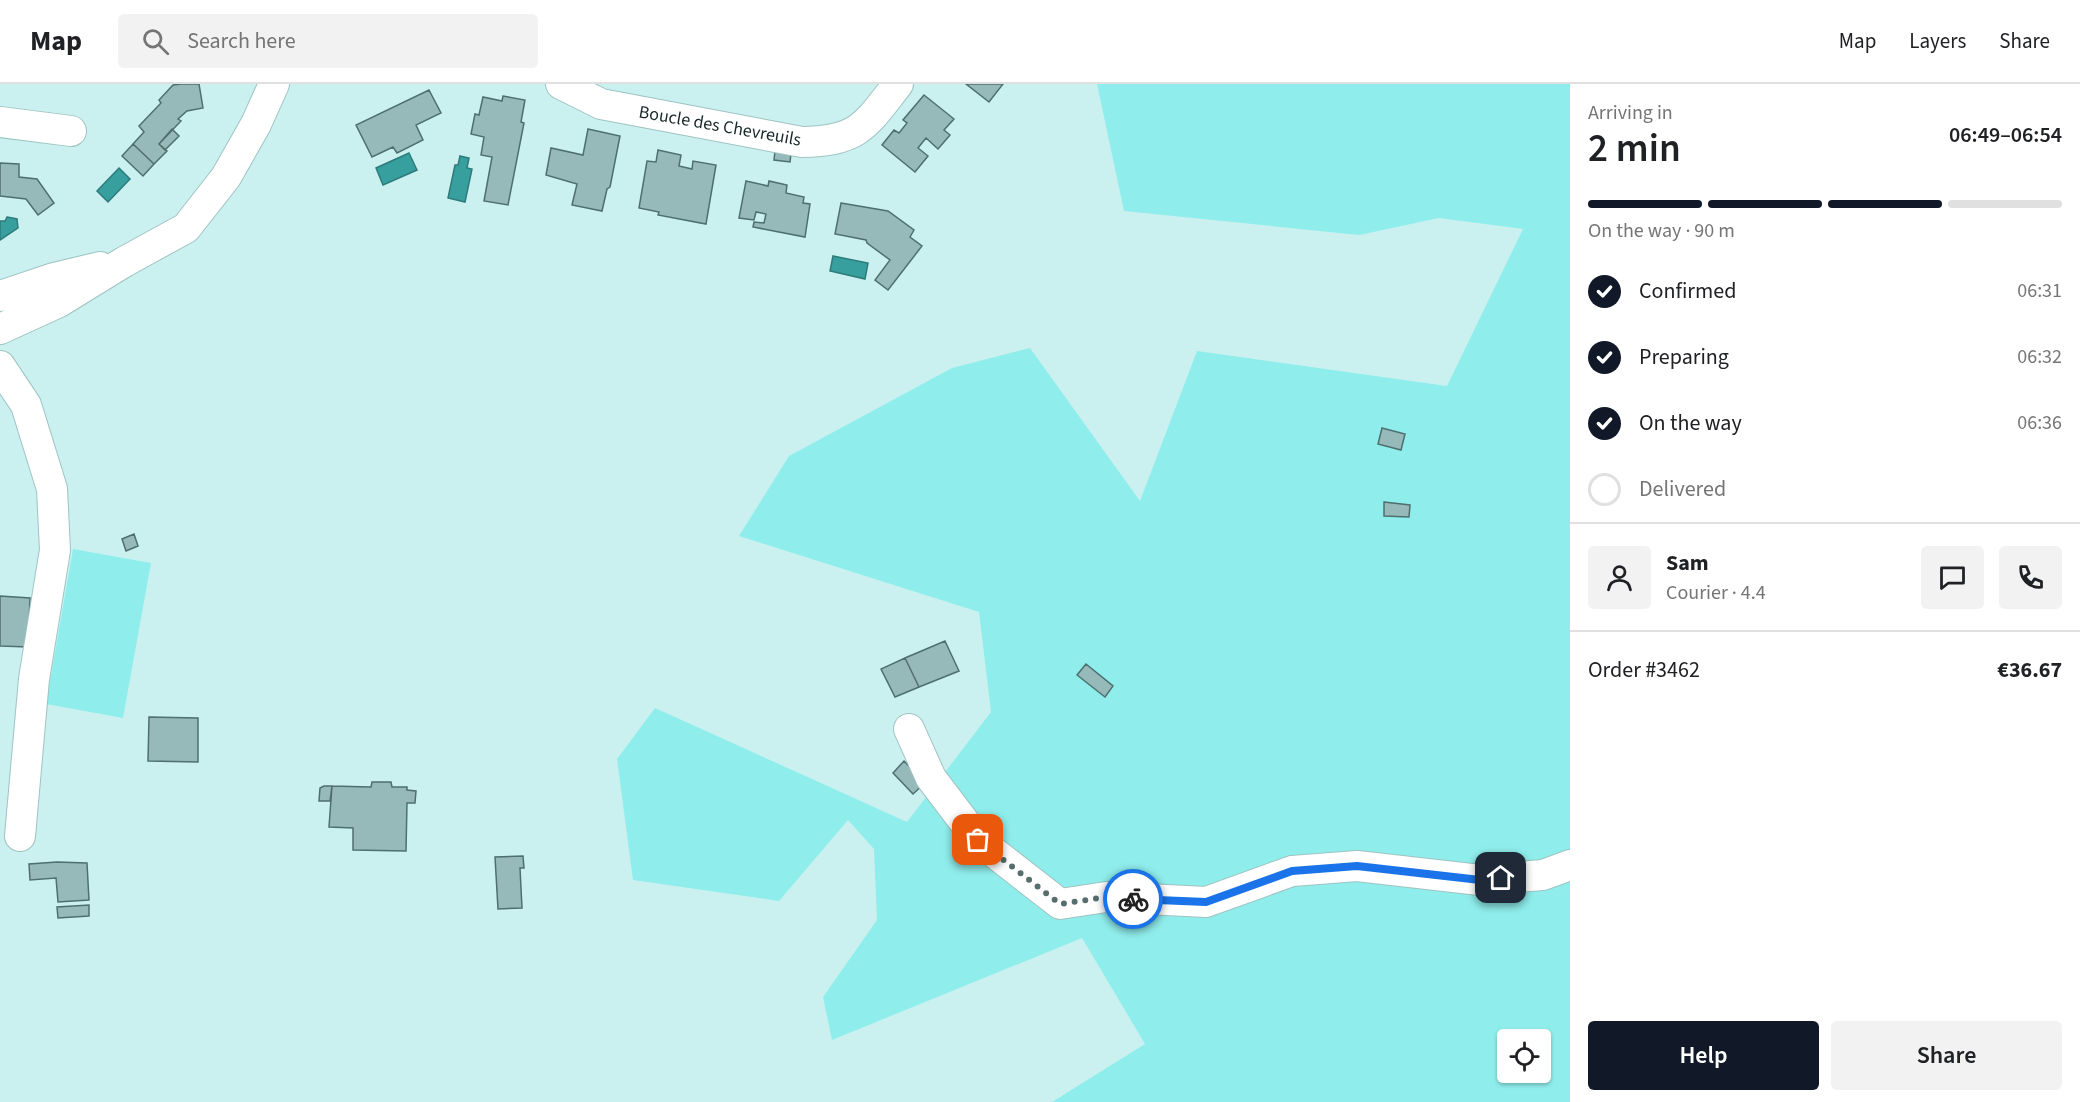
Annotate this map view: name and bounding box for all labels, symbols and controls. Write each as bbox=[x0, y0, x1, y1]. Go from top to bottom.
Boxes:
search box bbox=[118, 14, 538, 68]
text: Map bbox=[30, 21, 82, 61]
icon: search bbox=[139, 25, 172, 58]
text: Search here bbox=[187, 25, 296, 57]
text: Map bbox=[1839, 26, 1876, 56]
text: Layers bbox=[1909, 26, 1966, 56]
text: Share bbox=[1999, 26, 2050, 56]
street label: Boucle des Chevreuils bbox=[637, 99, 803, 153]
text: Arriving in bbox=[1588, 99, 1673, 127]
text: 06:49–06:54 bbox=[1949, 119, 2062, 151]
text: 2 min bbox=[1588, 121, 1681, 177]
text: On the way · 90 m bbox=[1588, 217, 1735, 245]
icon: check bbox=[1588, 275, 1621, 308]
text: Confirmed bbox=[1639, 275, 1736, 307]
text: 06:31 bbox=[2017, 277, 2062, 305]
icon: check bbox=[1588, 341, 1621, 374]
text: Preparing bbox=[1639, 341, 1729, 373]
text: 06:32 bbox=[2017, 343, 2062, 371]
icon: check bbox=[1588, 407, 1621, 440]
text: On the way bbox=[1639, 407, 1742, 439]
text: 06:36 bbox=[2017, 409, 2062, 437]
text: Delivered bbox=[1639, 473, 1726, 505]
button: person bbox=[1588, 546, 1651, 609]
button: chat bbox=[1921, 546, 1984, 609]
button: phone bbox=[1999, 546, 2062, 609]
text: Sam bbox=[1666, 547, 1709, 579]
text: Courier · 4.4 bbox=[1666, 579, 1766, 607]
text: Order #3462 bbox=[1588, 654, 1700, 686]
text: €36.67 bbox=[1997, 654, 2062, 686]
pin bbox=[952, 814, 1003, 865]
icon: bag bbox=[961, 823, 994, 856]
pin bbox=[1475, 852, 1526, 903]
icon: home bbox=[1484, 861, 1517, 894]
courier bbox=[1103, 869, 1163, 929]
icon: bike bbox=[1117, 883, 1150, 916]
button: Help bbox=[1588, 1021, 1819, 1090]
button: Share bbox=[1831, 1021, 2062, 1090]
map controls bbox=[1497, 1029, 1551, 1083]
button: locate bbox=[1497, 1029, 1551, 1083]

